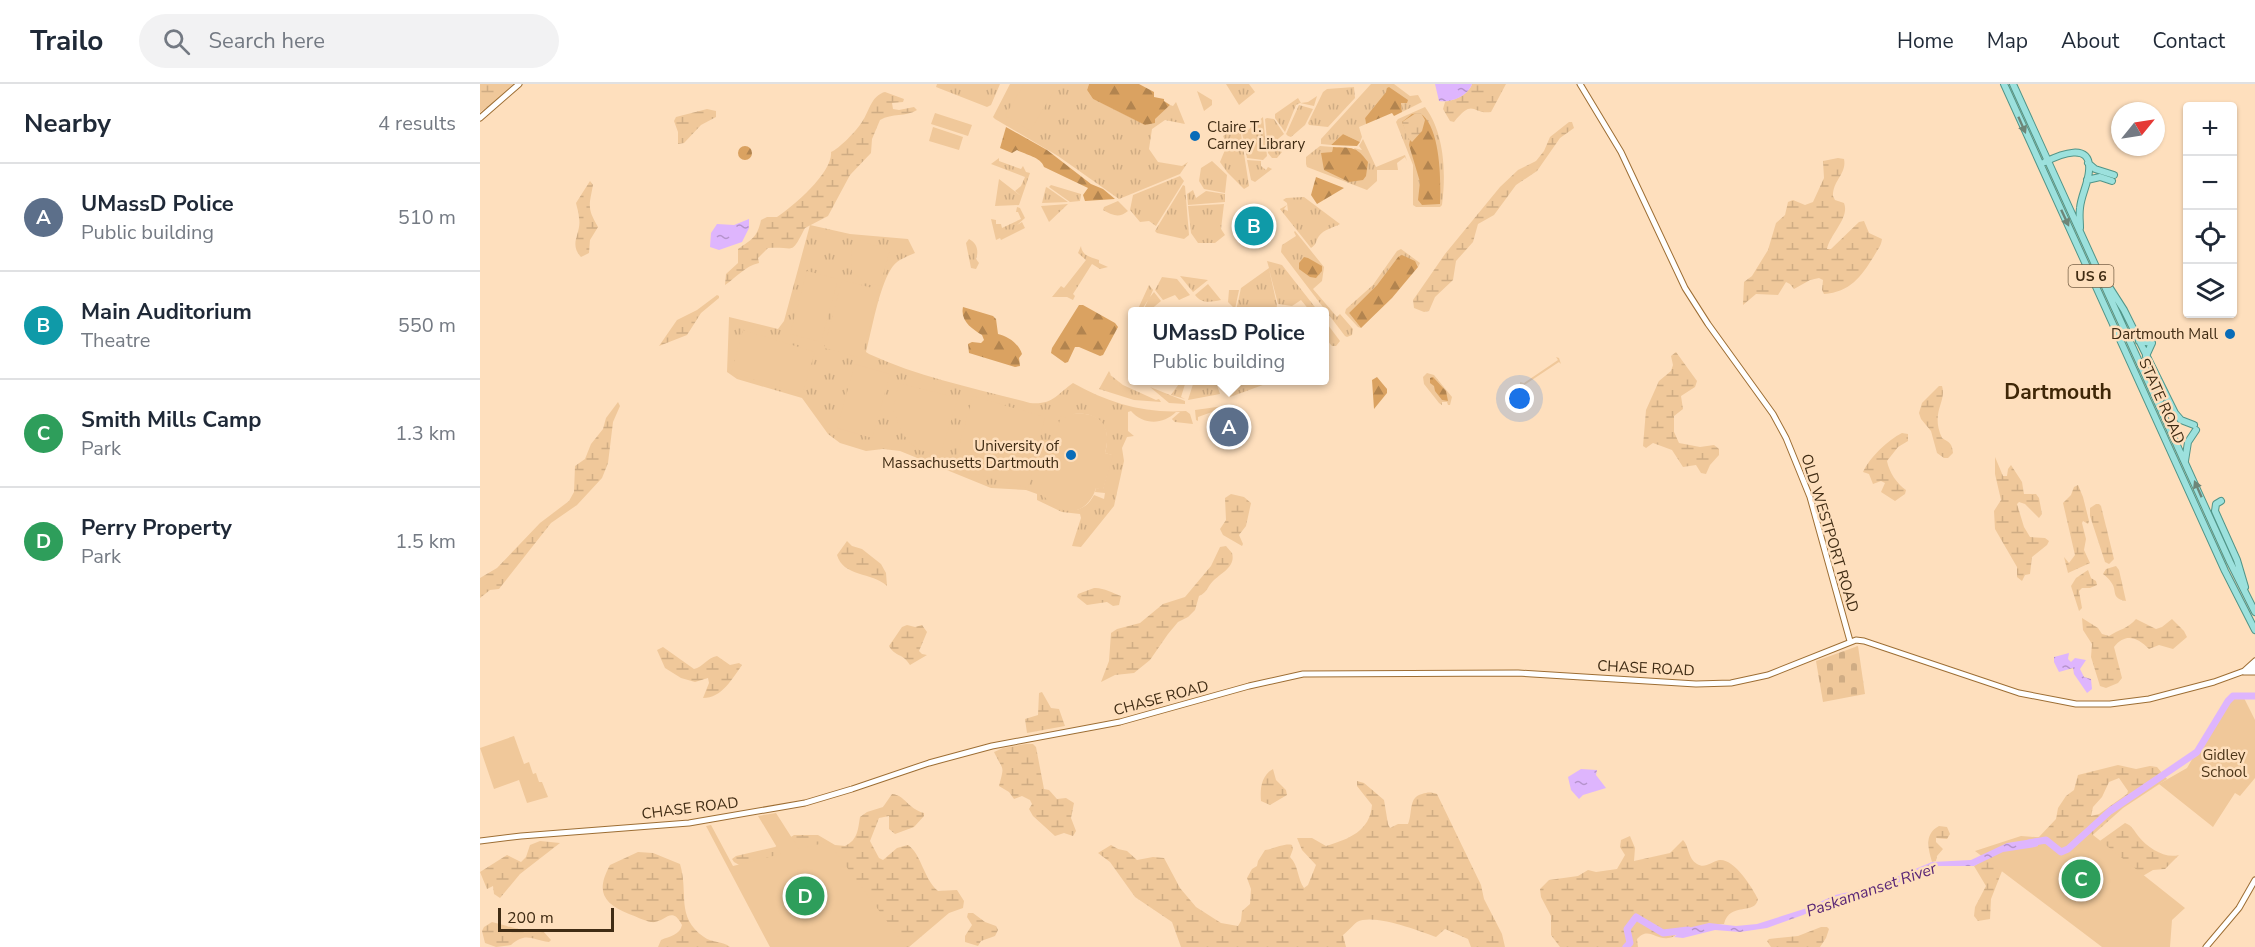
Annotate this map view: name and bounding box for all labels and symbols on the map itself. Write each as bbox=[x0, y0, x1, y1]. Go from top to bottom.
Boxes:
north arrow bbox=[2111, 102, 2165, 156]
one-way arrow bbox=[2018, 116, 2027, 133]
place label: Claire T. Carney Library bbox=[1207, 117, 1306, 154]
marker: Claire T. Carney Library bbox=[1188, 129, 1202, 143]
pin: B bbox=[1234, 204, 1274, 248]
one-way arrow bbox=[2060, 210, 2069, 227]
road number: US 6 bbox=[2068, 265, 2114, 287]
place label: Dartmouth Mall bbox=[2111, 324, 2219, 344]
marker: Dartmouth Mall bbox=[2223, 327, 2237, 341]
street label: STATE ROAD bbox=[2134, 355, 2190, 447]
district label: Dartmouth bbox=[2004, 378, 2112, 406]
your location bbox=[1505, 384, 1534, 413]
pin: A bbox=[1210, 404, 1248, 450]
place label: University of Massachusetts Dartmouth bbox=[882, 436, 1060, 473]
marker: University of Massachusetts Dartmouth bbox=[1064, 448, 1078, 462]
street label: OLD WESTPORT ROAD bbox=[1796, 451, 1864, 615]
one-way arrow bbox=[2193, 481, 2202, 498]
street label: CHASE ROAD bbox=[1597, 655, 1695, 681]
street label: CHASE ROAD bbox=[1111, 676, 1211, 720]
park label: Gidley School bbox=[2201, 745, 2247, 782]
street label: CHASE ROAD bbox=[640, 792, 740, 824]
pin: C bbox=[2062, 856, 2100, 902]
water label: Paskamanset River bbox=[1803, 857, 1941, 923]
pin: D bbox=[786, 874, 824, 918]
scale bar bbox=[498, 905, 614, 932]

